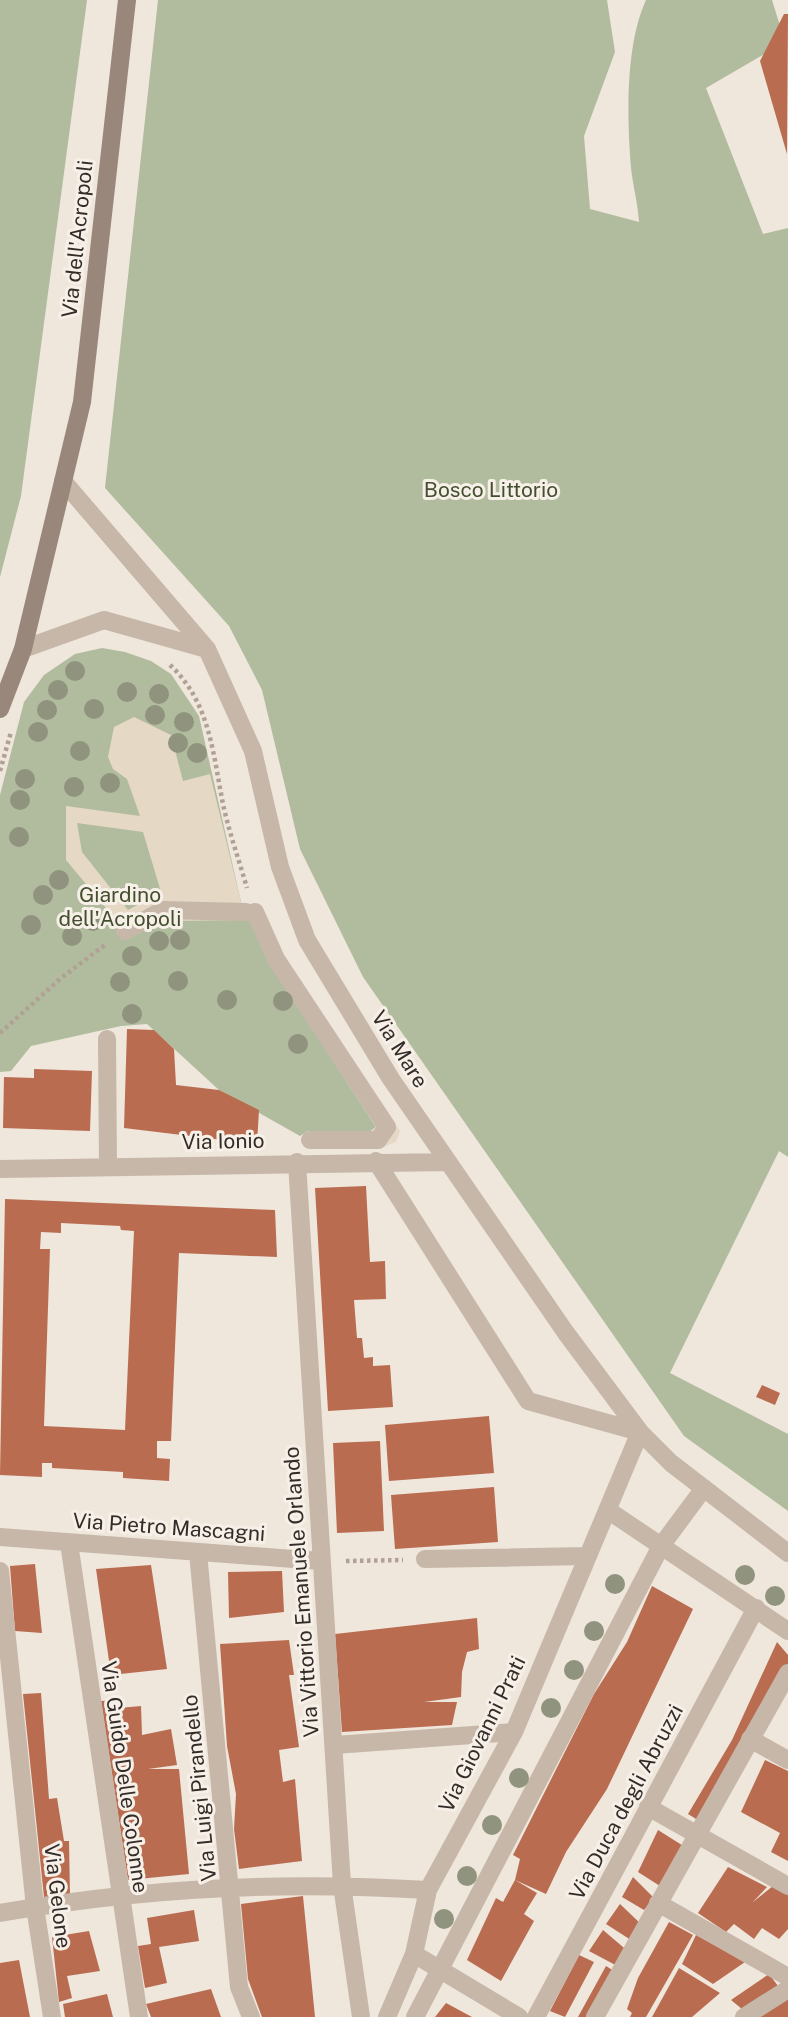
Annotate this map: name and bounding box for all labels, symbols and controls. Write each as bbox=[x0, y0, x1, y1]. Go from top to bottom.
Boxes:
street label: Via dell'Acropoli bbox=[56, 159, 98, 319]
park label: Bosco Littorio bbox=[424, 477, 558, 502]
park label: Giardino dell'Acropoli bbox=[59, 882, 181, 931]
street label: Via Mare bbox=[367, 1006, 433, 1092]
street label: Via Ionio bbox=[181, 1128, 265, 1154]
street label: Via Vittorio Emanuele Orlando bbox=[278, 1446, 324, 1738]
street label: Via Pietro Mascagni bbox=[72, 1508, 266, 1546]
street label: Via Giovanni Prati bbox=[433, 1652, 531, 1816]
street label: Via Guido Delle Colonne bbox=[96, 1660, 154, 1894]
street label: Via Luigi Pirandello bbox=[177, 1693, 221, 1883]
street label: Via Duca degli Abruzzi bbox=[564, 1700, 688, 1904]
street label: Via Gelone bbox=[39, 1842, 77, 1950]

